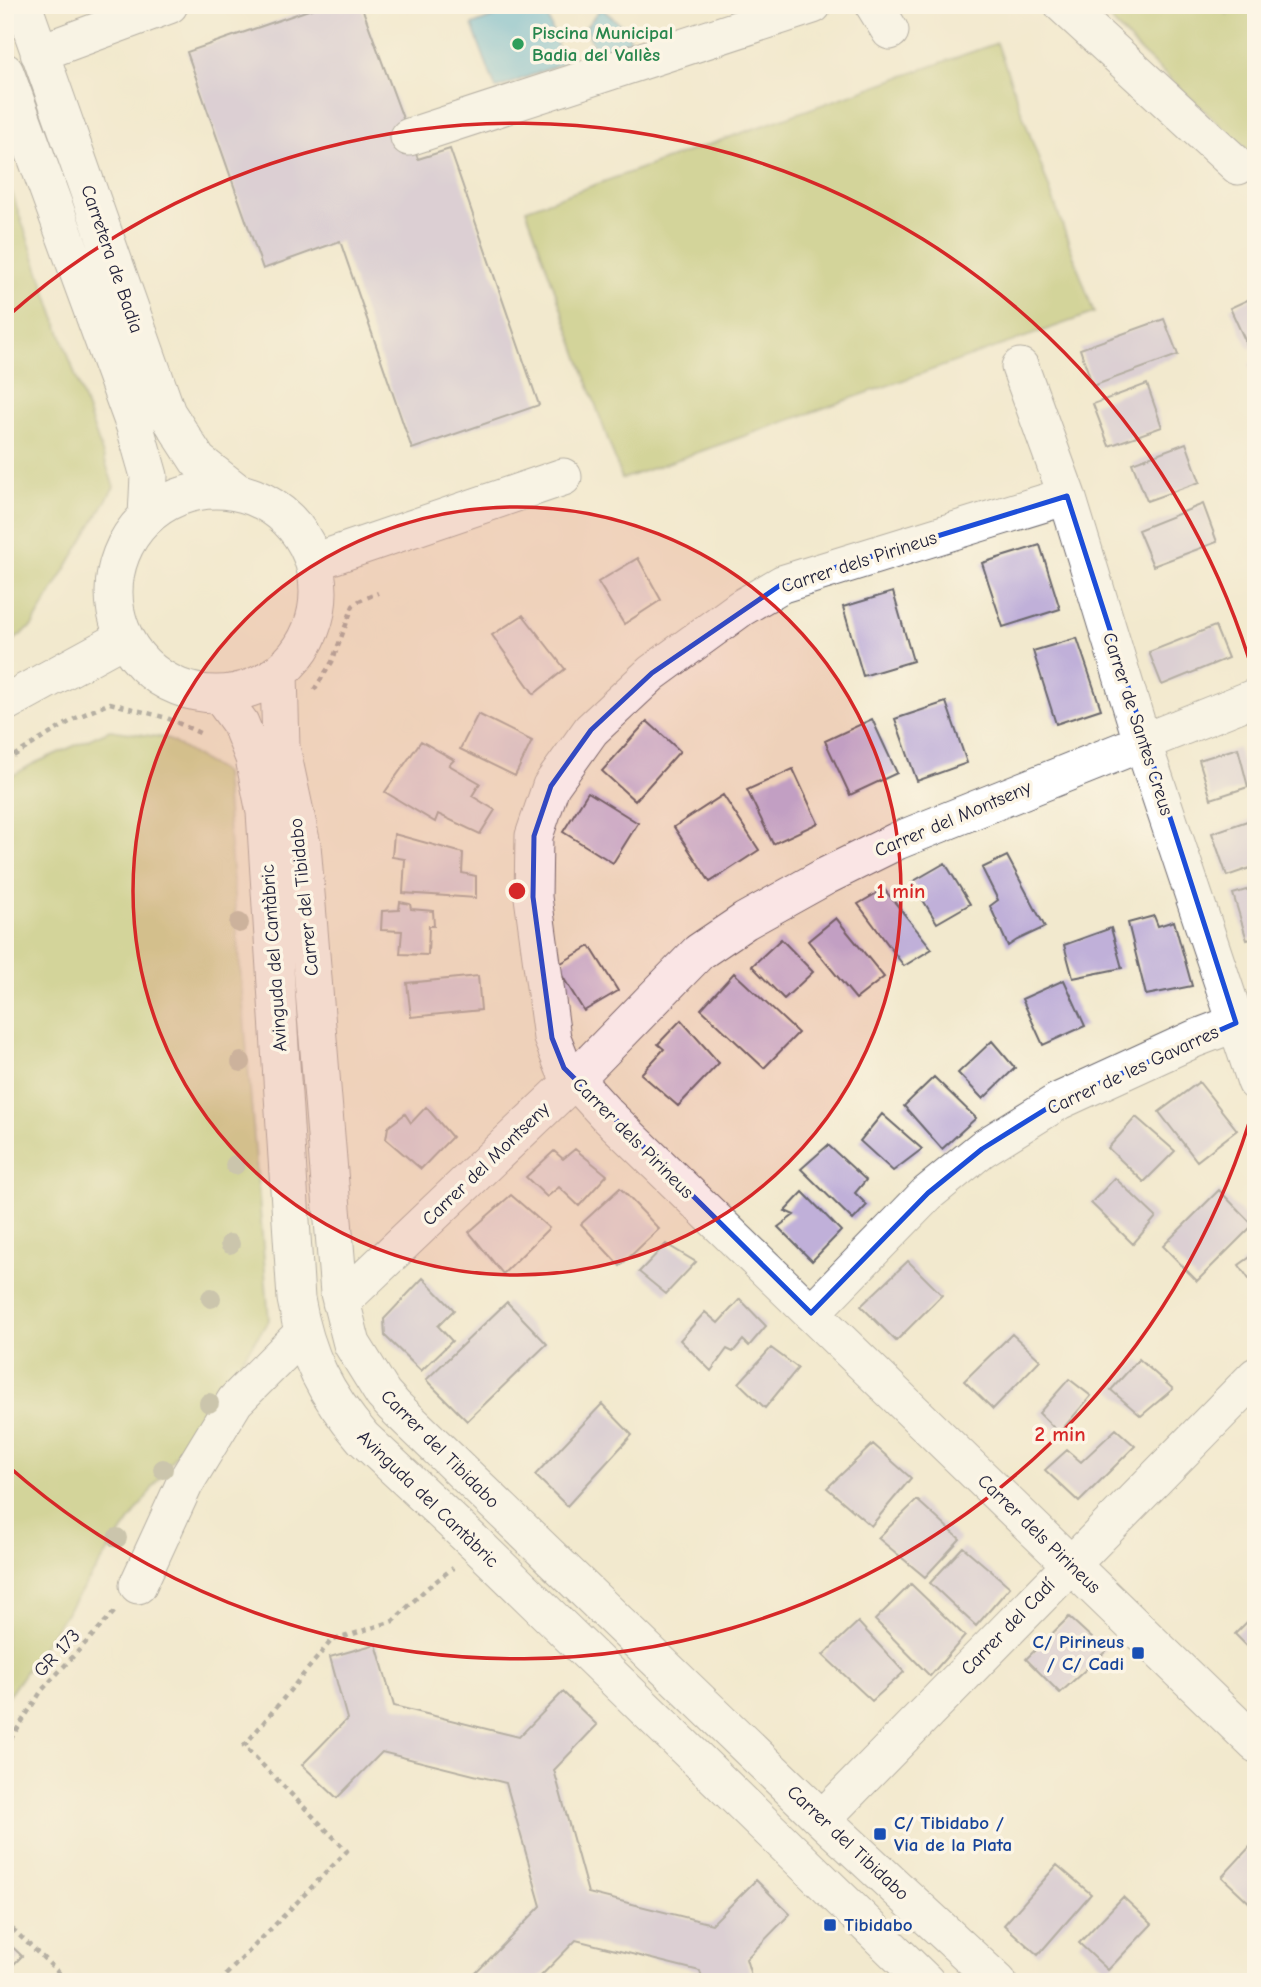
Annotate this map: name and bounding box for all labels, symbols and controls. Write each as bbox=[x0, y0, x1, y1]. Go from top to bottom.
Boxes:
place label: Piscina Municipal Badia del Vallès bbox=[532, 22, 673, 66]
marker: Piscina Municipal Badia del Vallès bbox=[510, 36, 526, 52]
street label: Carretera de Badia bbox=[76, 182, 148, 336]
street label: Carrer dels Pirineus bbox=[779, 526, 940, 598]
street label: Carrer de Santes Creus bbox=[1098, 630, 1178, 818]
street label: Carrer del Montseny bbox=[871, 776, 1035, 862]
street label: Carrer del Tibidabo bbox=[285, 817, 323, 977]
street label: Avinguda del Cantàbric bbox=[256, 864, 292, 1052]
centre of rings bbox=[505, 879, 529, 903]
text: 1 min bbox=[877, 879, 925, 903]
street label: Carrer de les Gavarres bbox=[1044, 1021, 1222, 1119]
street label: Carrer dels Pirineus bbox=[568, 1073, 698, 1203]
street label: Carrer del Montseny bbox=[418, 1097, 554, 1230]
street label: Carrer del Tibidabo bbox=[376, 1385, 504, 1513]
text: 2 min bbox=[1034, 1422, 1086, 1446]
street label: Avinguda del Cantàbric bbox=[353, 1426, 503, 1572]
street label: Carrer dels Pirineus bbox=[973, 1470, 1105, 1598]
street label: Carrer del Cadí bbox=[956, 1574, 1060, 1680]
street label: GR 173 bbox=[29, 1625, 85, 1681]
place label: C/ Pirineus / C/ Cadi bbox=[1033, 1631, 1124, 1675]
marker: C/ Pirineus / C/ Cadi bbox=[1130, 1645, 1146, 1661]
street label: Carrer del Tibidabo bbox=[783, 1781, 913, 1905]
place label: C/ Tibidabo / Via de la Plata bbox=[894, 1812, 1012, 1856]
marker: C/ Tibidabo / Via de la Plata bbox=[872, 1826, 888, 1842]
place label: Tibidabo bbox=[844, 1914, 913, 1936]
marker: Tibidabo bbox=[822, 1917, 838, 1933]

